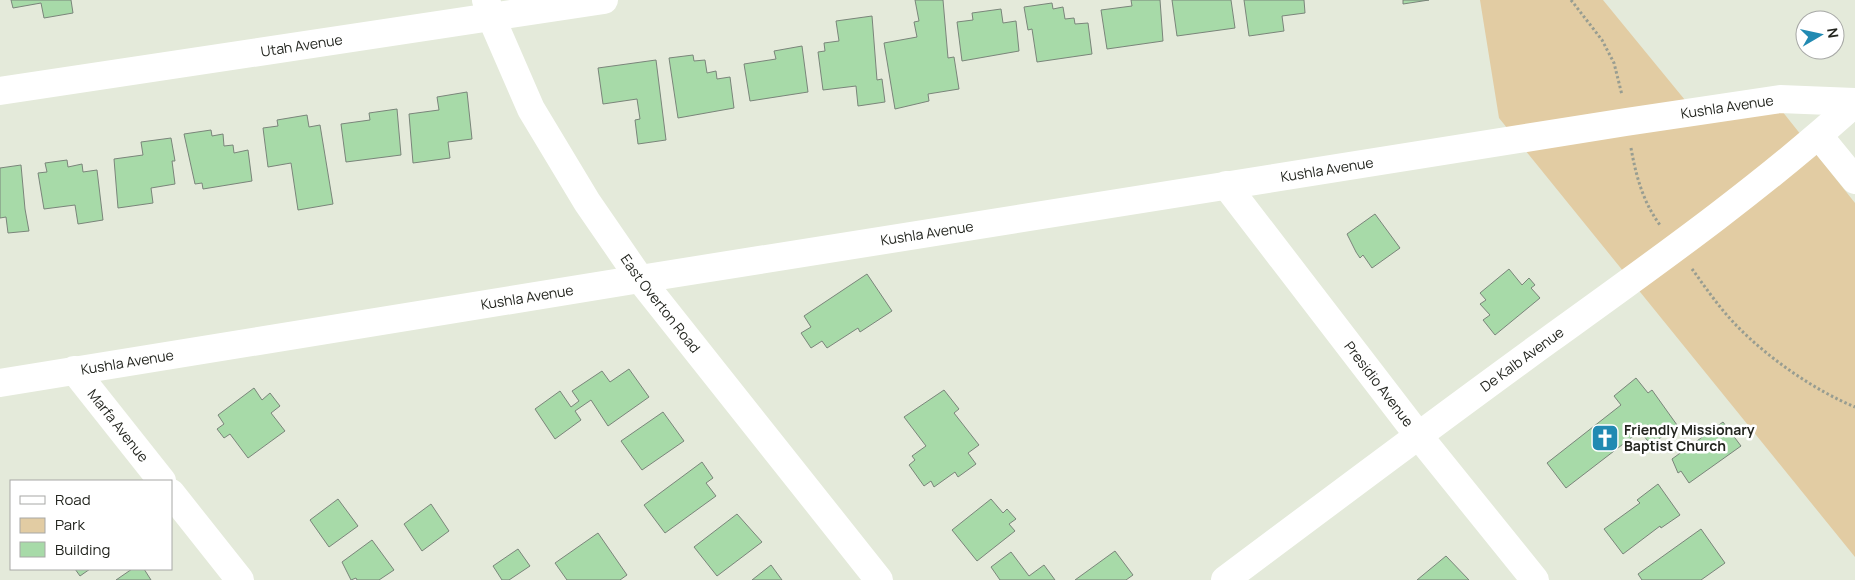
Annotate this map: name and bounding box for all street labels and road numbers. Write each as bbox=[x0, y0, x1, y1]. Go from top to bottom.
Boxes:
street label: Utah Avenue bbox=[259, 30, 344, 61]
street label: Kushla Avenue bbox=[1679, 90, 1775, 123]
street label: Kushla Avenue bbox=[1279, 152, 1375, 186]
street label: Kushla Avenue bbox=[879, 216, 975, 250]
street label: East Overton Road bbox=[617, 250, 705, 356]
street label: Kushla Avenue bbox=[479, 280, 575, 314]
street label: De Kalb Avenue bbox=[1476, 322, 1567, 396]
street label: Presidio Avenue bbox=[1340, 337, 1418, 430]
street label: Kushla Avenue bbox=[79, 345, 175, 379]
street label: Marfa Avenue bbox=[84, 385, 153, 466]

